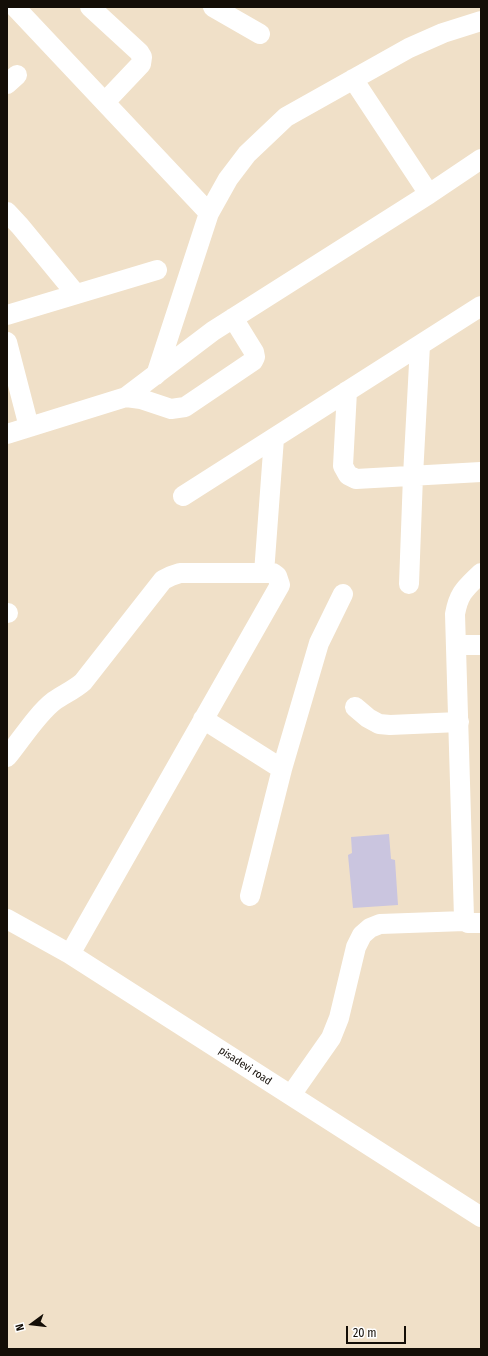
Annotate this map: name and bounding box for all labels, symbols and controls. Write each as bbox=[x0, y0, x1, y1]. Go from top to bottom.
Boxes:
street label: pisadevi road bbox=[216, 1044, 274, 1088]
north arrow bbox=[12, 1304, 52, 1344]
scale bar bbox=[348, 1318, 408, 1344]
text: N bbox=[13, 1322, 27, 1332]
text: 20 m bbox=[353, 1326, 377, 1340]

